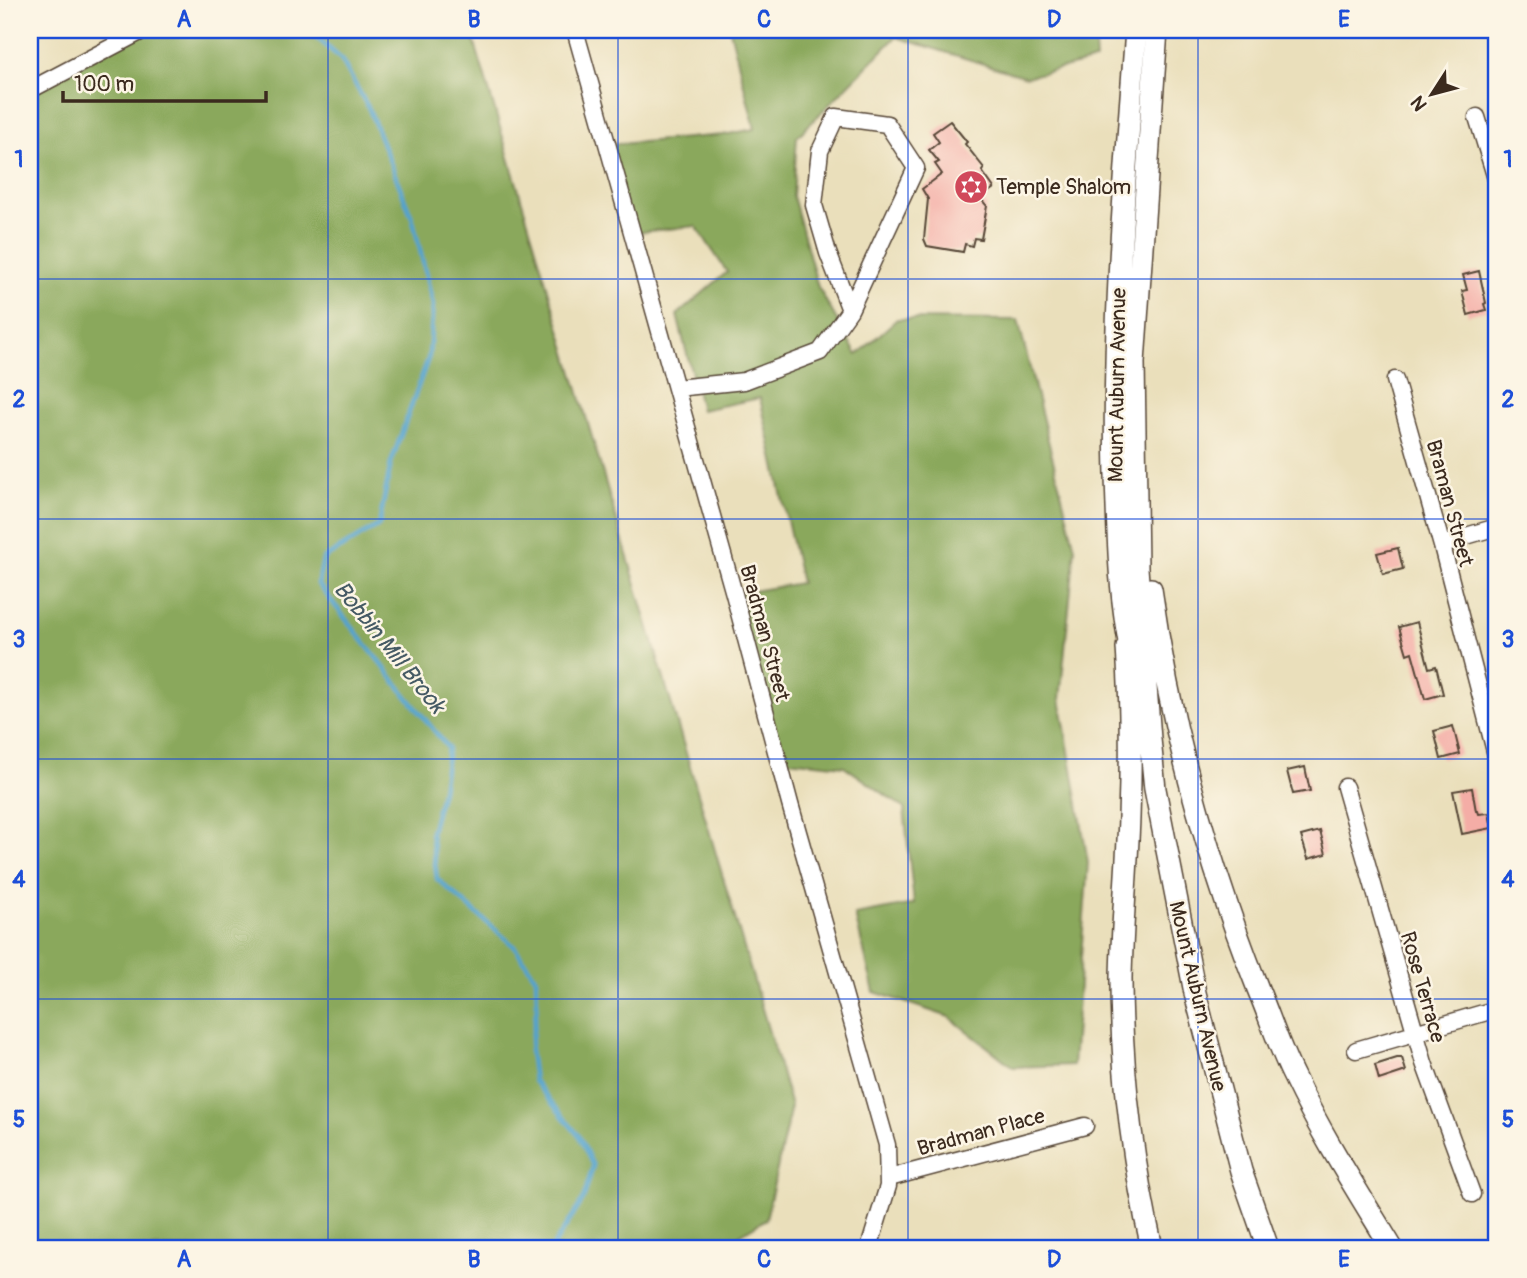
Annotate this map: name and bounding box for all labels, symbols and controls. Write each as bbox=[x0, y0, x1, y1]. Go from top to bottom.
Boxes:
text: A bbox=[177, 5, 192, 34]
text: B bbox=[467, 5, 481, 34]
text: C bbox=[757, 5, 771, 34]
text: D bbox=[1047, 5, 1061, 34]
text: E bbox=[1338, 5, 1350, 34]
scale bar bbox=[63, 60, 266, 104]
north arrow bbox=[1398, 60, 1468, 130]
text: 100 m bbox=[74, 71, 134, 98]
text: N bbox=[1405, 91, 1433, 116]
text: 1 bbox=[15, 145, 24, 174]
text: 1 bbox=[1504, 145, 1513, 174]
synagogue icon: Temple Shalom bbox=[952, 168, 990, 206]
place label: Temple Shalom bbox=[996, 174, 1131, 201]
street label: Mount Auburn Avenue bbox=[1102, 287, 1133, 482]
text: 2 bbox=[13, 385, 26, 414]
text: 2 bbox=[1502, 385, 1515, 414]
street label: Braman Street bbox=[1420, 437, 1480, 570]
street label: Bradman Street bbox=[733, 562, 796, 705]
water label: Bobbin Mill Brook bbox=[328, 575, 453, 721]
text: 3 bbox=[13, 625, 25, 654]
text: 3 bbox=[1502, 625, 1514, 654]
text: 4 bbox=[12, 865, 26, 894]
text: 4 bbox=[1501, 865, 1515, 894]
street label: Mount Auburn Avenue bbox=[1162, 898, 1233, 1094]
street label: Rose Terrace bbox=[1394, 928, 1451, 1046]
street label: Bradman Place bbox=[914, 1102, 1049, 1162]
text: 5 bbox=[13, 1105, 25, 1134]
text: 5 bbox=[1502, 1105, 1514, 1134]
text: A bbox=[177, 1245, 192, 1274]
text: B bbox=[467, 1245, 481, 1274]
text: C bbox=[757, 1245, 771, 1274]
text: D bbox=[1047, 1245, 1061, 1274]
text: E bbox=[1338, 1245, 1350, 1274]

